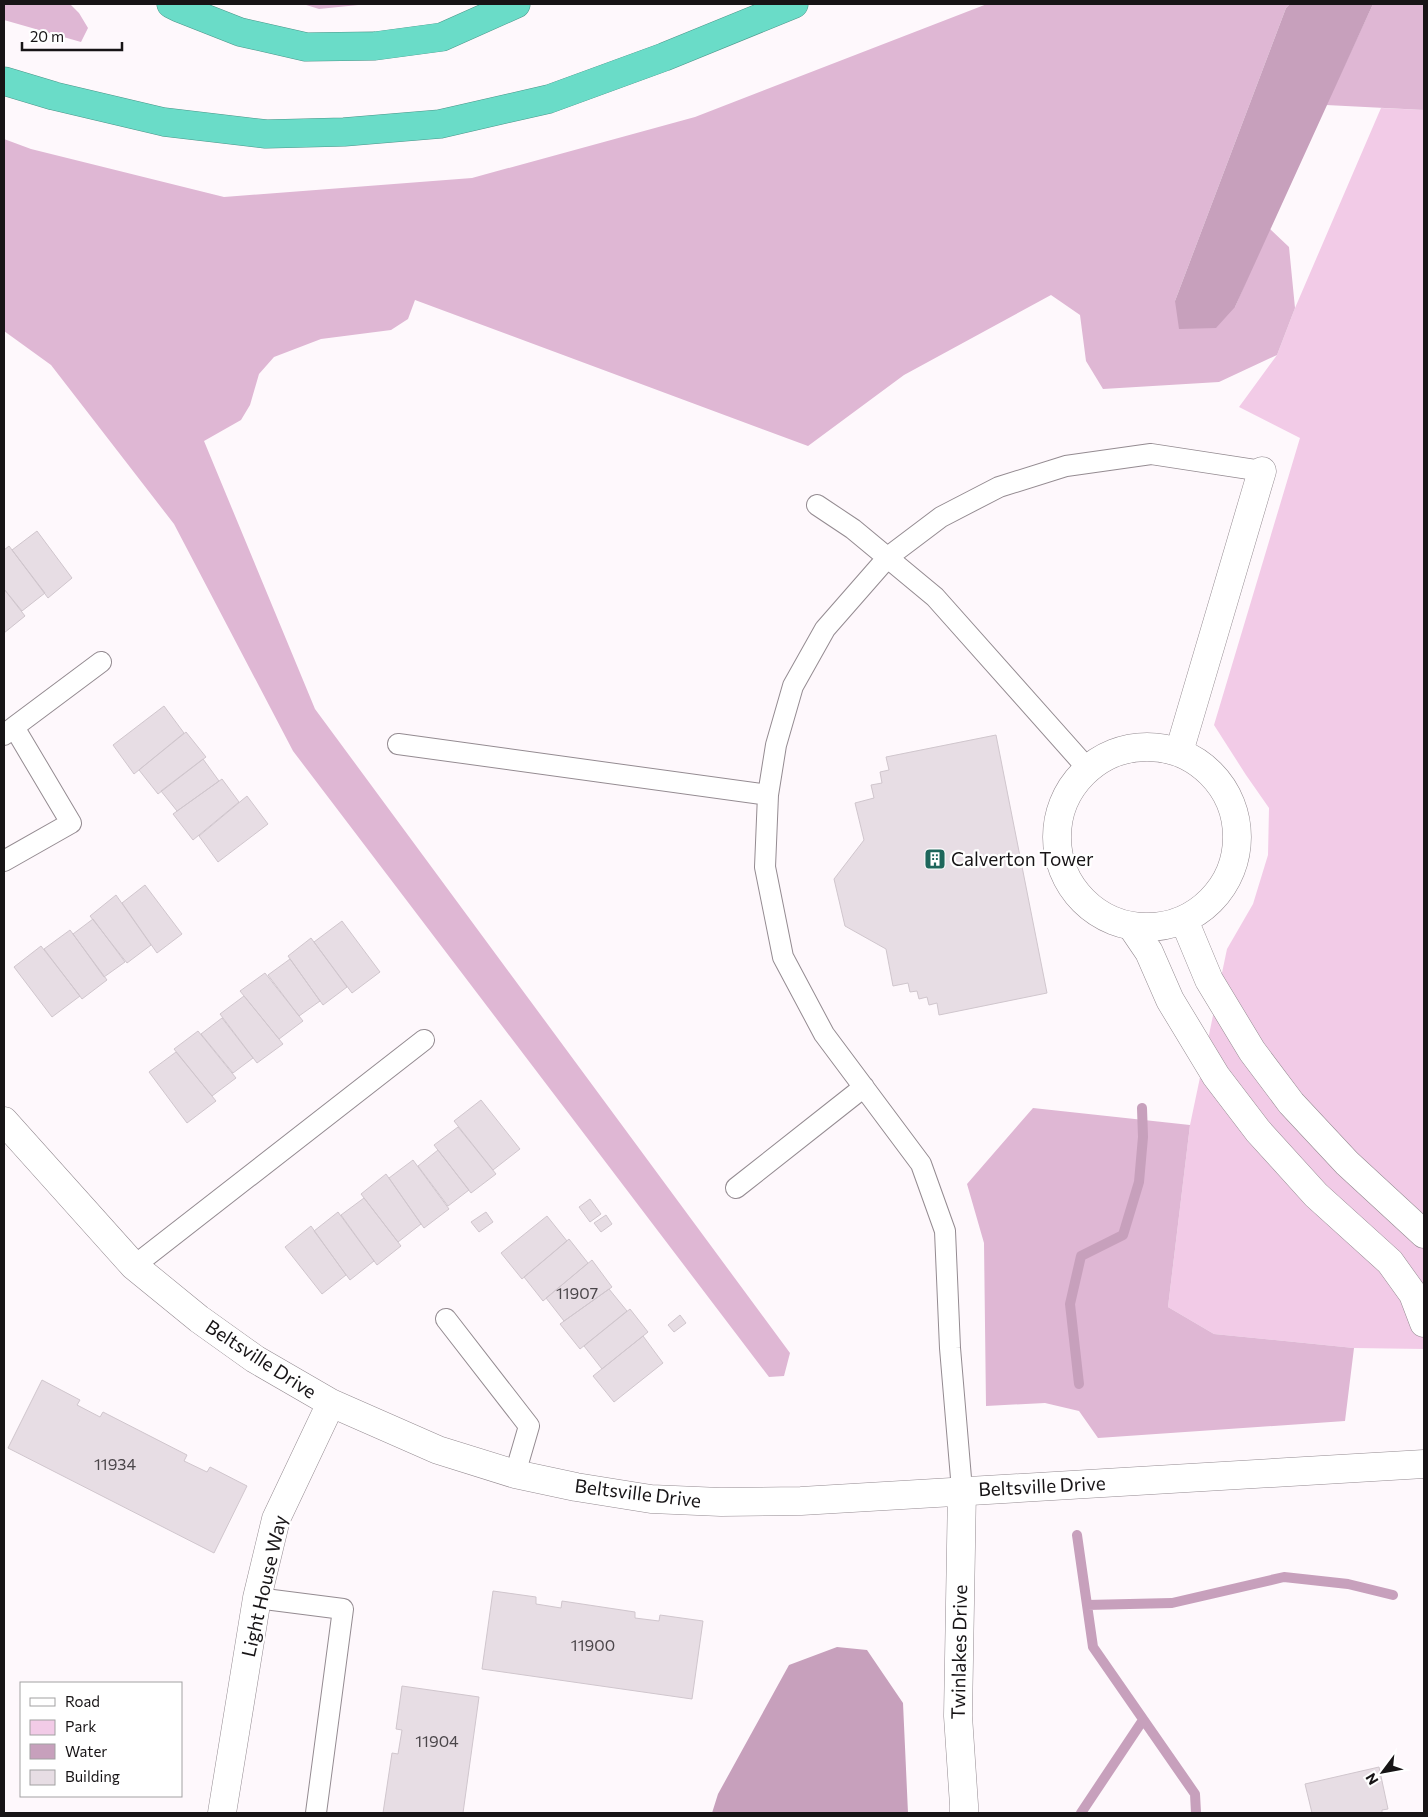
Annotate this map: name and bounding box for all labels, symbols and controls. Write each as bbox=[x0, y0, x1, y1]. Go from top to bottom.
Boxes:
scale bar bbox=[22, 20, 122, 52]
text: 20 m bbox=[30, 27, 64, 45]
building icon: Calverton Tower bbox=[923, 847, 947, 871]
place label: Calverton Tower bbox=[951, 847, 1094, 870]
house number: 11907 bbox=[556, 1283, 598, 1302]
street label: Beltsville Drive bbox=[202, 1314, 321, 1403]
house number: 11934 bbox=[94, 1454, 136, 1473]
street label: Beltsville Drive bbox=[978, 1471, 1106, 1500]
street label: Beltsville Drive bbox=[574, 1473, 703, 1512]
street label: Light House Way bbox=[236, 1513, 291, 1659]
street label: Twinlakes Drive bbox=[946, 1584, 971, 1720]
house number: 11900 bbox=[571, 1635, 615, 1654]
legend bbox=[20, 1682, 182, 1797]
text: Road bbox=[65, 1692, 100, 1710]
text: Park bbox=[65, 1717, 96, 1735]
house number: 11904 bbox=[415, 1731, 459, 1750]
text: Water bbox=[65, 1742, 107, 1760]
north arrow bbox=[1358, 1747, 1408, 1797]
text: Building bbox=[65, 1767, 120, 1785]
text: N bbox=[1362, 1770, 1382, 1788]

